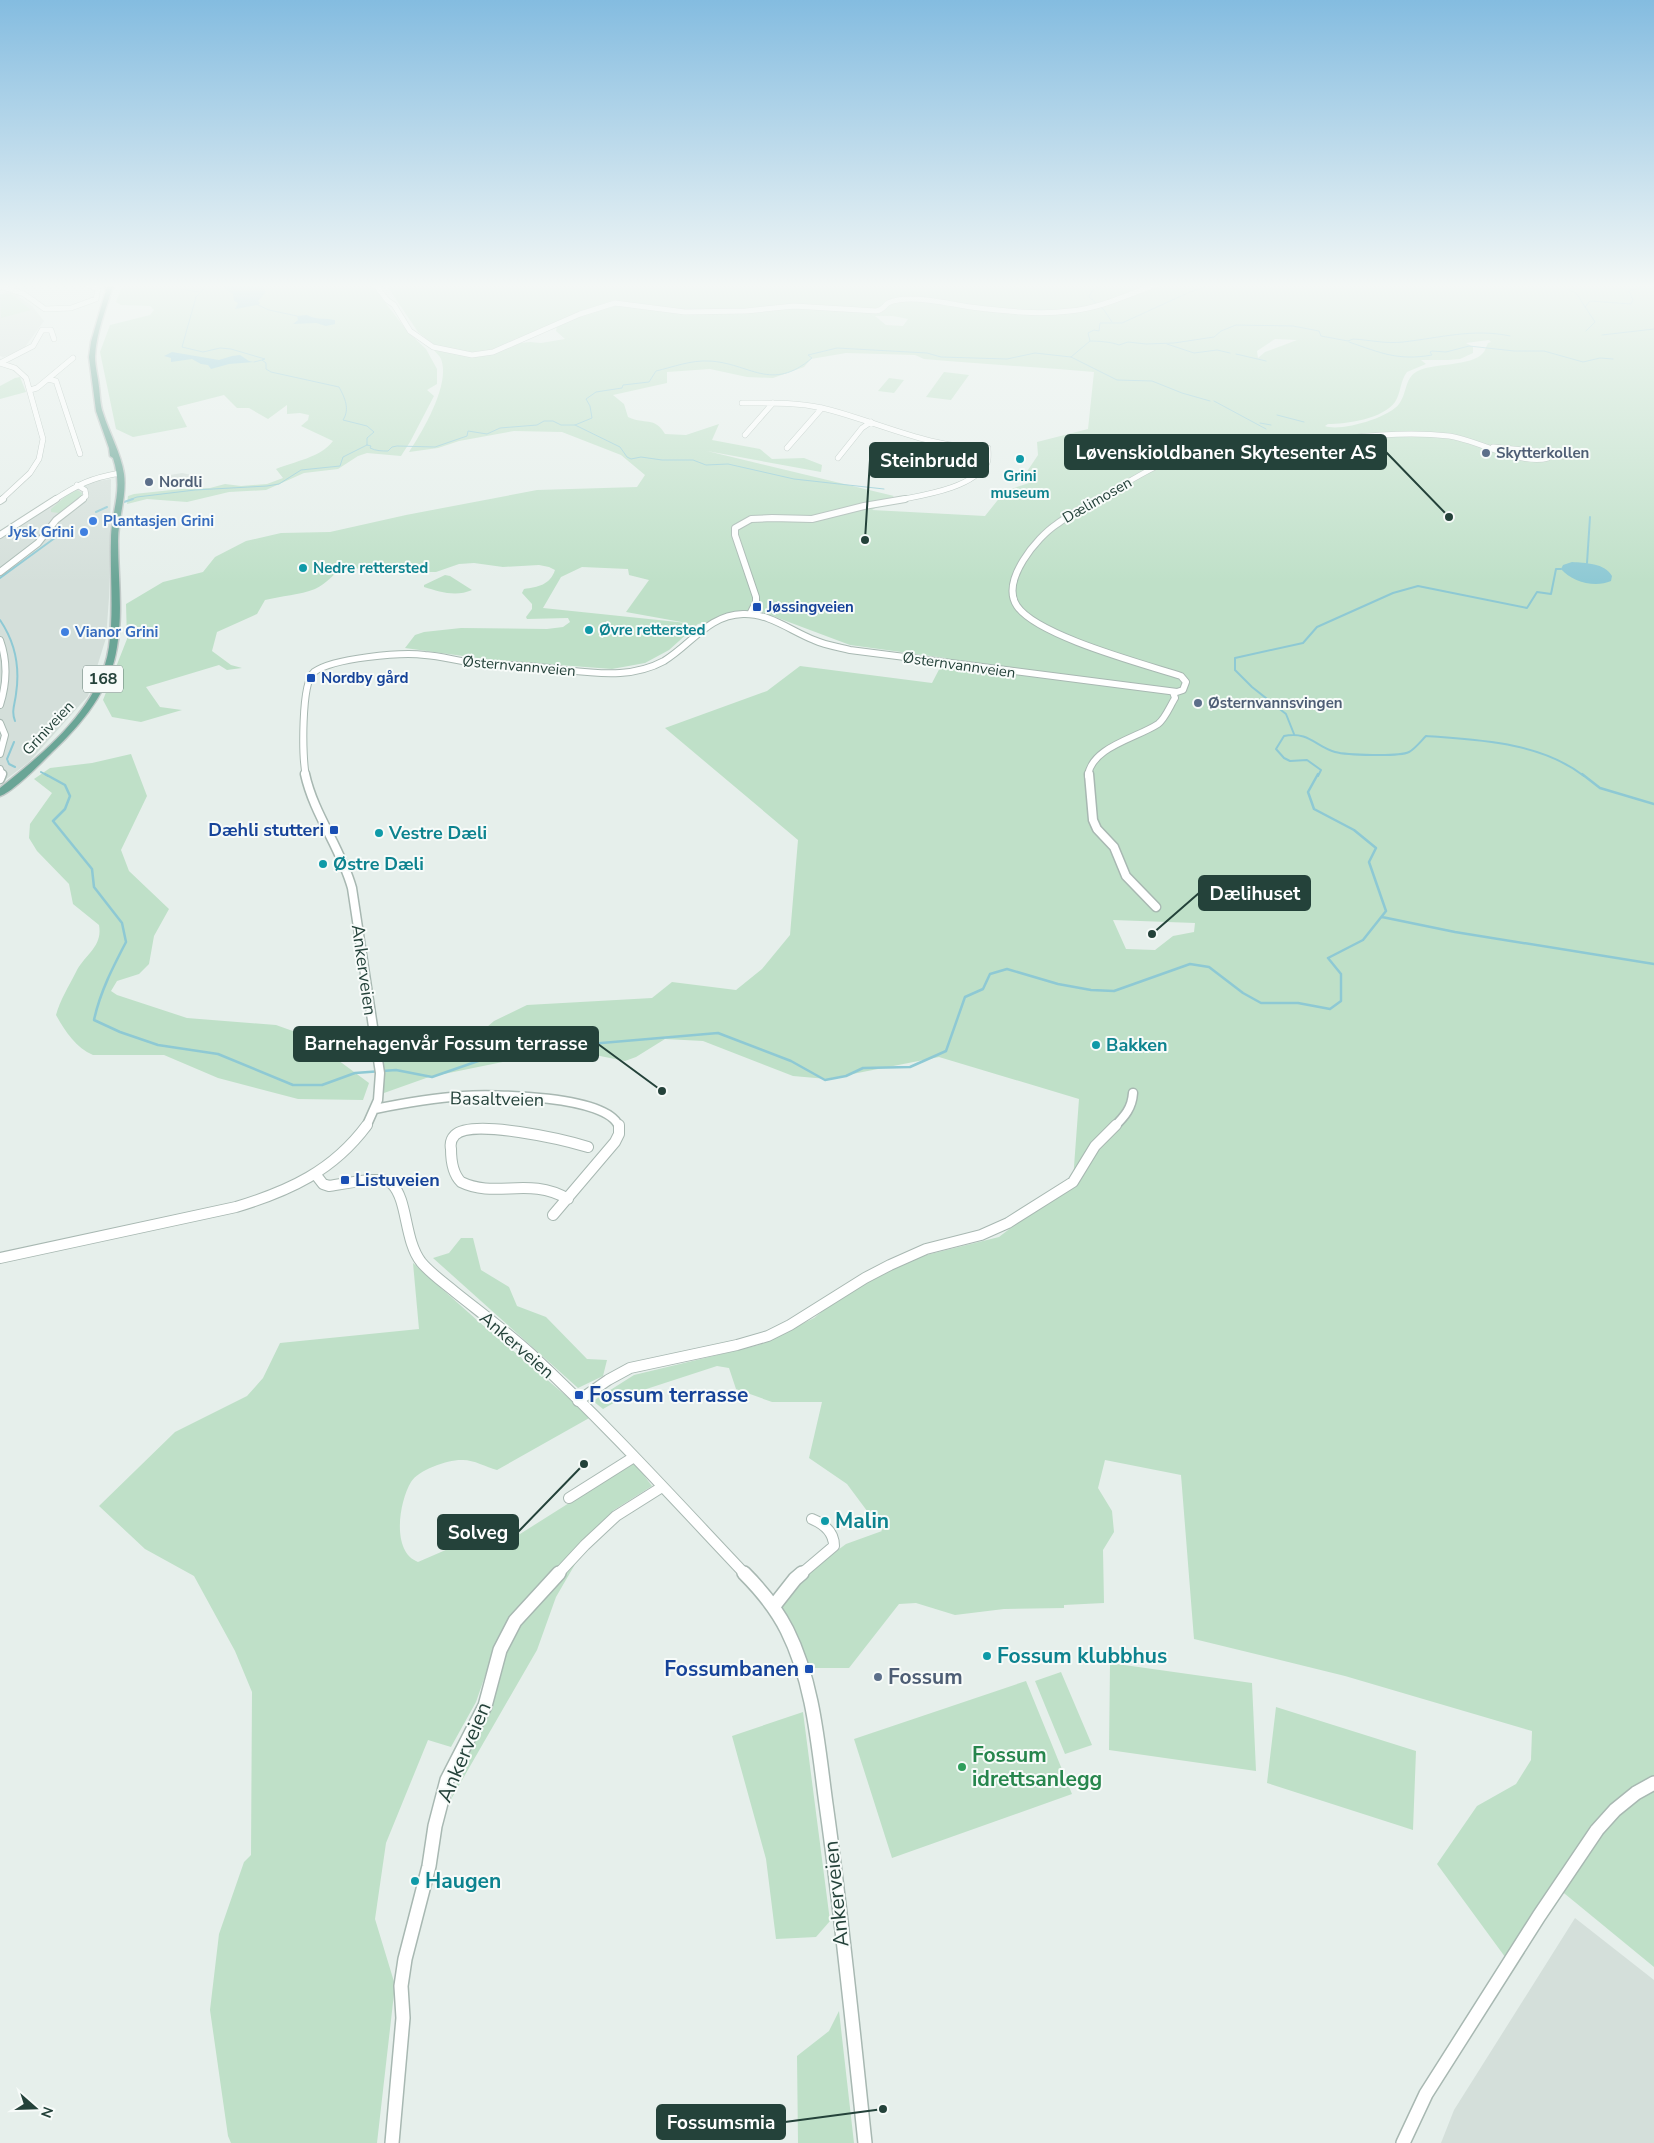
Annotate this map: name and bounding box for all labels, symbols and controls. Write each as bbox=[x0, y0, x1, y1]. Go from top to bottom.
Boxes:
callout: Løvenskioldbanen Skytesenter AS bbox=[1065, 435, 1386, 469]
text: Løvenskioldbanen Skytesenter AS bbox=[1076, 440, 1376, 466]
callout: Steinbrudd bbox=[870, 443, 988, 477]
place label: Skytterkollen bbox=[1496, 443, 1589, 463]
marker: Skytterkollen bbox=[1480, 447, 1492, 459]
text: Steinbrudd bbox=[880, 448, 978, 474]
marker: Grini museum bbox=[1014, 453, 1026, 465]
place label: Grini museum bbox=[990, 466, 1050, 503]
place label: Nordli bbox=[159, 472, 202, 492]
street label: Dælimosen bbox=[1059, 472, 1135, 528]
marker: Nordli bbox=[143, 476, 155, 488]
place label: Plantasjen Grini bbox=[103, 511, 214, 531]
marker: Plantasjen Grini bbox=[87, 515, 99, 527]
place label: Jysk Grini bbox=[7, 522, 74, 542]
marker: Jysk Grini bbox=[78, 526, 90, 538]
place label: Nedre rettersted bbox=[313, 558, 428, 578]
marker: Nedre rettersted bbox=[297, 562, 309, 574]
place label: Jøssingveien bbox=[766, 597, 854, 617]
marker: Jøssingveien bbox=[751, 601, 763, 613]
place label: Øvre rettersted bbox=[599, 620, 706, 640]
place label: Vianor Grini bbox=[74, 622, 158, 642]
marker: Øvre rettersted bbox=[583, 624, 595, 636]
marker: Vianor Grini bbox=[59, 626, 71, 638]
street label: Østernvannveien bbox=[901, 647, 1017, 683]
street label: Østernvannveien bbox=[462, 651, 576, 681]
road number: 168 bbox=[83, 666, 123, 692]
place label: Nordby gård bbox=[321, 668, 408, 688]
marker: Nordby gård bbox=[305, 672, 317, 684]
place label: Østernvannsvingen bbox=[1208, 693, 1343, 713]
street label: Griniveien bbox=[18, 697, 78, 759]
marker: Østernvannsvingen bbox=[1192, 697, 1204, 709]
place label: Dæhli stutteri bbox=[208, 818, 324, 842]
place label: Vestre Dæli bbox=[388, 821, 487, 845]
marker: Dæhli stutteri bbox=[328, 824, 340, 836]
marker: Vestre Dæli bbox=[373, 827, 385, 839]
place label: Østre Dæli bbox=[333, 852, 424, 876]
marker: Østre Dæli bbox=[317, 858, 329, 870]
callout: Dælihuset bbox=[1199, 876, 1310, 910]
text: Dælihuset bbox=[1210, 881, 1301, 907]
street label: Ankerveien bbox=[346, 923, 382, 1017]
callout: Barnehagenvår Fossum terrasse bbox=[294, 1027, 598, 1061]
text: Barnehagenvår Fossum terrasse bbox=[304, 1031, 588, 1057]
place label: Bakken bbox=[1106, 1033, 1168, 1057]
marker: Bakken bbox=[1090, 1039, 1102, 1051]
street label: Basaltveien bbox=[450, 1086, 544, 1112]
place label: Listuveien bbox=[355, 1168, 440, 1192]
marker: Listuveien bbox=[339, 1174, 351, 1186]
street label: Ankerveien bbox=[475, 1306, 559, 1384]
place label: Fossum terrasse bbox=[589, 1381, 748, 1409]
marker: Fossum terrasse bbox=[573, 1389, 585, 1401]
place label: Malin bbox=[835, 1507, 889, 1535]
callout: Solveg bbox=[438, 1515, 518, 1549]
marker: Malin bbox=[819, 1515, 831, 1527]
text: Solveg bbox=[448, 1520, 508, 1546]
place label: Fossum klubbhus bbox=[997, 1642, 1167, 1670]
marker: Fossum klubbhus bbox=[981, 1650, 993, 1662]
place label: Fossumbanen bbox=[664, 1655, 799, 1683]
marker: Fossumbanen bbox=[803, 1663, 815, 1675]
place label: Fossum bbox=[888, 1663, 963, 1691]
marker: Fossum bbox=[872, 1671, 884, 1683]
street label: Ankerveien bbox=[430, 1697, 498, 1807]
place label: Fossum idrettsanlegg bbox=[972, 1741, 1102, 1793]
marker: Fossum idrettsanlegg bbox=[956, 1761, 968, 1773]
street label: Ankerveien bbox=[817, 1840, 855, 1948]
place label: Haugen bbox=[425, 1867, 501, 1895]
marker: Haugen bbox=[409, 1875, 421, 1887]
north arrow bbox=[10, 2083, 60, 2133]
text: N bbox=[36, 2104, 57, 2120]
callout: Fossumsmia bbox=[657, 2105, 785, 2139]
text: Fossumsmia bbox=[667, 2110, 775, 2136]

